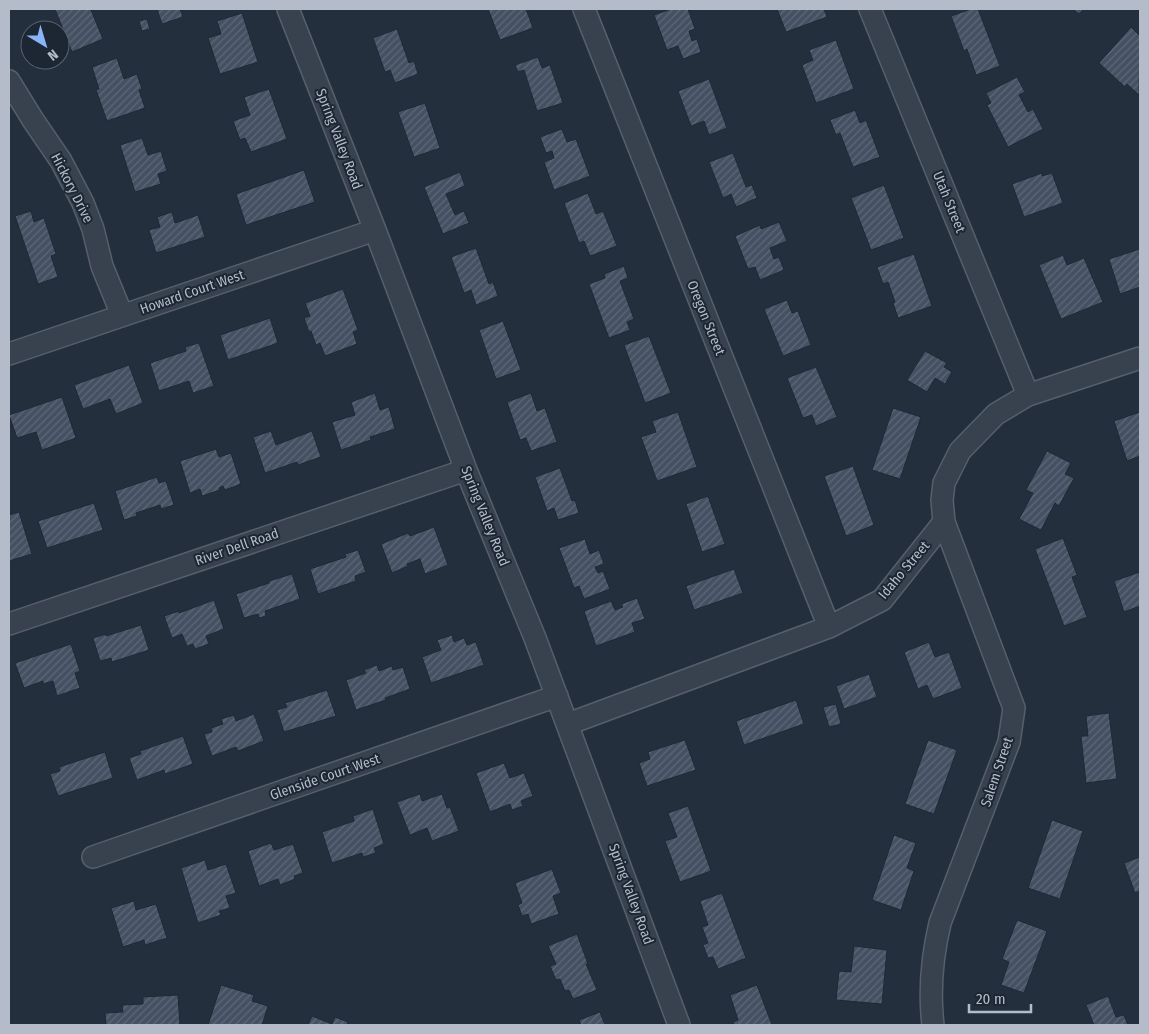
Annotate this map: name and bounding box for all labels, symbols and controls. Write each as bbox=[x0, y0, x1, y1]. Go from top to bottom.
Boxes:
north arrow bbox=[20, 20, 70, 70]
text: N bbox=[44, 46, 61, 64]
street label: Spring Valley Road bbox=[312, 86, 366, 192]
street label: Hickory Drive bbox=[47, 150, 97, 226]
street label: Utah Street bbox=[929, 169, 969, 236]
street label: Howard Court West bbox=[138, 266, 247, 318]
street label: Oregon Street bbox=[683, 278, 729, 358]
street label: Spring Valley Road bbox=[457, 464, 513, 568]
street label: River Dell Road bbox=[193, 525, 281, 569]
street label: Idaho Street bbox=[875, 537, 933, 602]
street label: Salem Street bbox=[977, 734, 1017, 809]
street label: Glenside Court West bbox=[268, 750, 383, 804]
street label: Spring Valley Road bbox=[605, 841, 657, 947]
scale bar bbox=[969, 982, 1032, 1014]
text: 20 m bbox=[976, 990, 1006, 1008]

